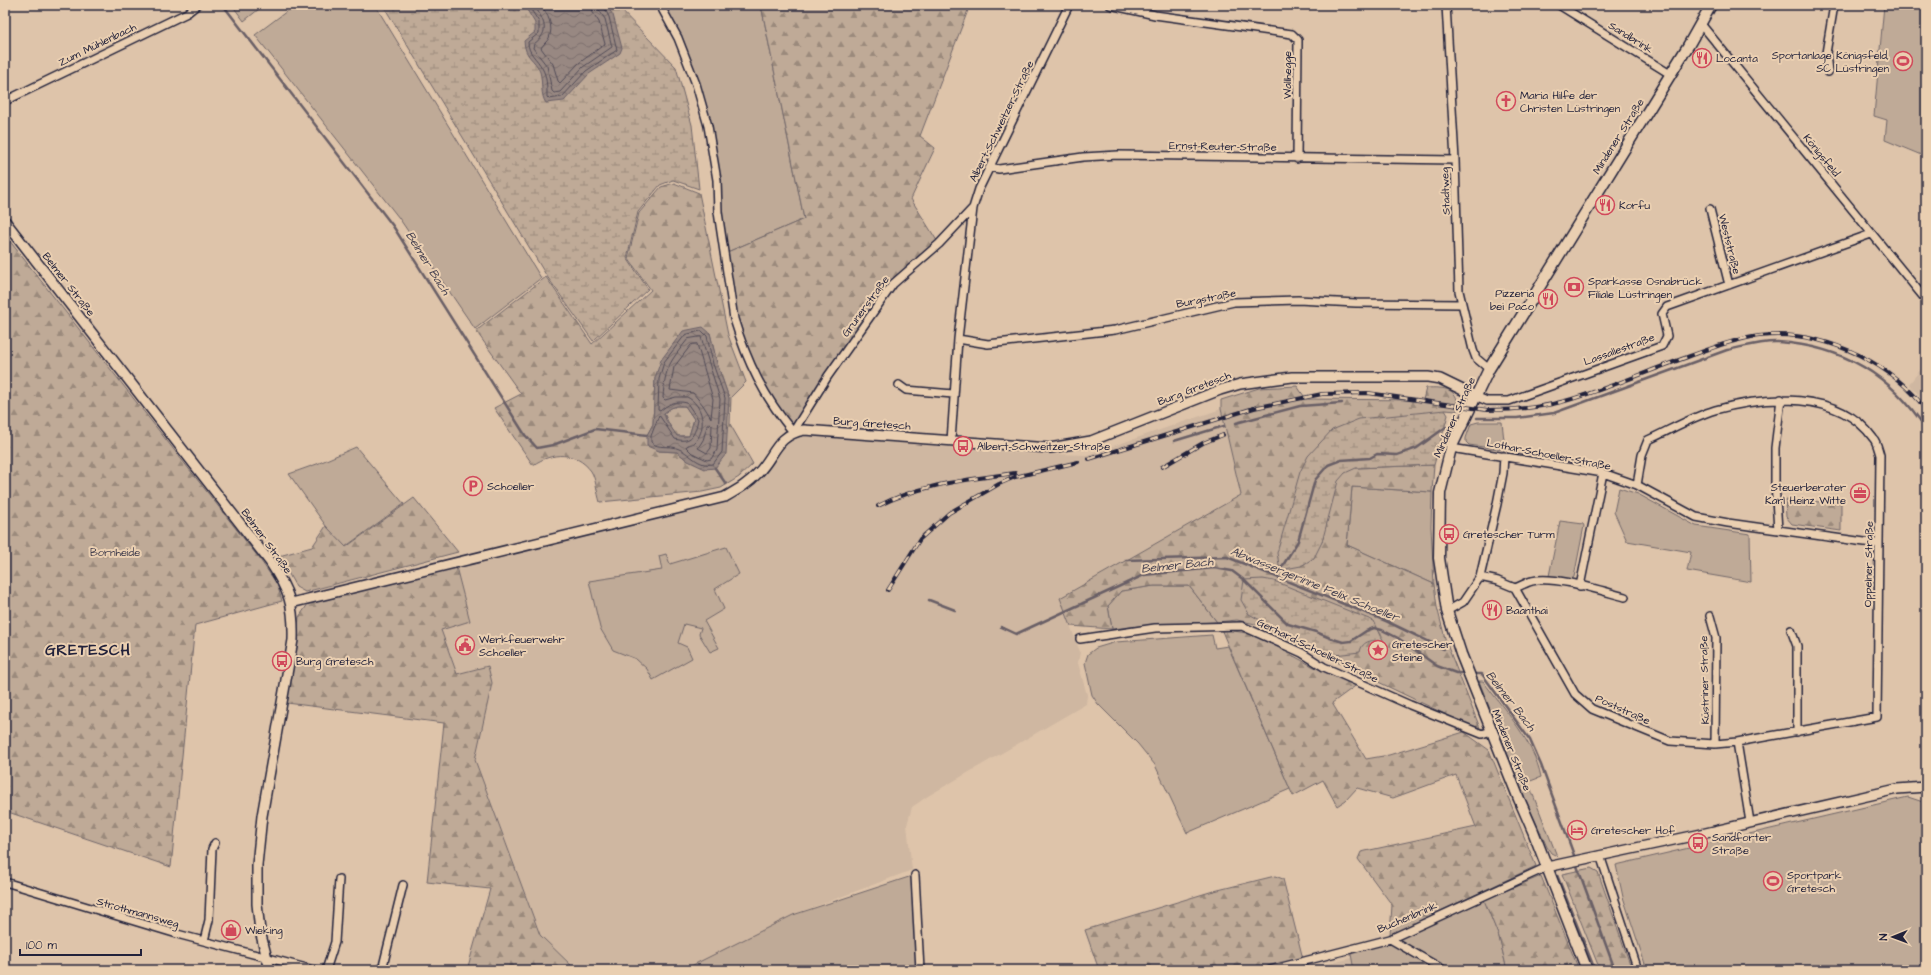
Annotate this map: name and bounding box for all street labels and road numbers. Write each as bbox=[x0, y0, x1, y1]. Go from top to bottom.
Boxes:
street label: Sandbrink bbox=[1606, 18, 1656, 57]
street label: Zum Mühlenbach bbox=[56, 19, 139, 70]
street label: Wallhegge bbox=[1280, 51, 1296, 99]
street label: Albert-Schweitzer-Straße bbox=[966, 58, 1037, 184]
street label: Mindener Straße bbox=[1589, 95, 1648, 177]
street label: Königsfeld bbox=[1799, 131, 1844, 181]
street label: Ernst-Reuter-Straße bbox=[1169, 138, 1277, 155]
street label: Stadtweg bbox=[1437, 167, 1455, 215]
street label: Weststraße bbox=[1715, 212, 1744, 276]
street label: Belmer Straße bbox=[39, 249, 98, 319]
street label: Grunerstraße bbox=[838, 273, 893, 340]
street label: Burgstraße bbox=[1175, 285, 1237, 313]
street label: Lassallestraße bbox=[1582, 330, 1657, 369]
street label: Burg Gretesch bbox=[1155, 367, 1234, 410]
street label: Mindener Straße bbox=[1430, 374, 1479, 460]
street label: Burg Gretesch bbox=[833, 413, 912, 435]
street label: Lothar-Schoeller-Straße bbox=[1486, 435, 1612, 474]
street label: Belmer Straße bbox=[238, 506, 295, 577]
street label: Oppelner Straße bbox=[1860, 521, 1877, 607]
street label: Gerhard-Schoeller-Straße bbox=[1255, 614, 1381, 686]
street label: Küstriner Straße bbox=[1696, 635, 1713, 725]
street label: Poststraße bbox=[1593, 691, 1653, 728]
street label: Mindener Straße bbox=[1488, 707, 1535, 793]
street label: Strothmannsweg bbox=[95, 894, 181, 932]
street label: Buchenbrink bbox=[1375, 898, 1440, 937]

